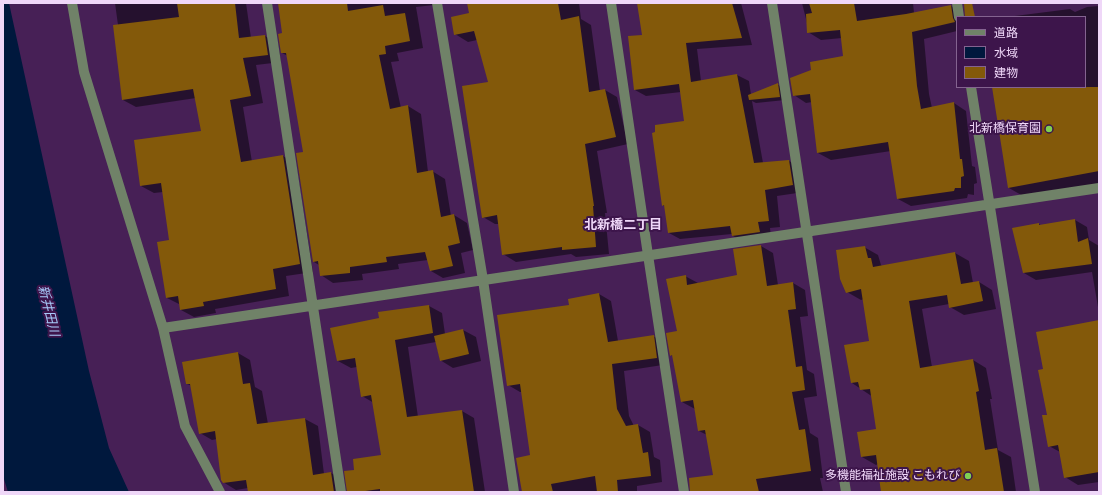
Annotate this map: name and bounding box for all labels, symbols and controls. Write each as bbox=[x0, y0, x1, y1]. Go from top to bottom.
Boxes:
legend bbox=[956, 16, 1086, 88]
text: 道路 bbox=[994, 26, 1018, 40]
text: 水域 bbox=[994, 46, 1018, 60]
text: 建物 bbox=[994, 66, 1018, 80]
place label: 北新橋保育園 bbox=[969, 122, 1041, 136]
marker: 北新橋保育園 bbox=[1044, 124, 1054, 134]
district label: 北新橋二丁目 bbox=[584, 218, 662, 234]
water label: 新井田川 bbox=[34, 284, 62, 338]
place label: 多機能福祉施設 こもれび bbox=[825, 469, 960, 483]
marker: 多機能福祉施設 こもれび bbox=[963, 471, 973, 481]

